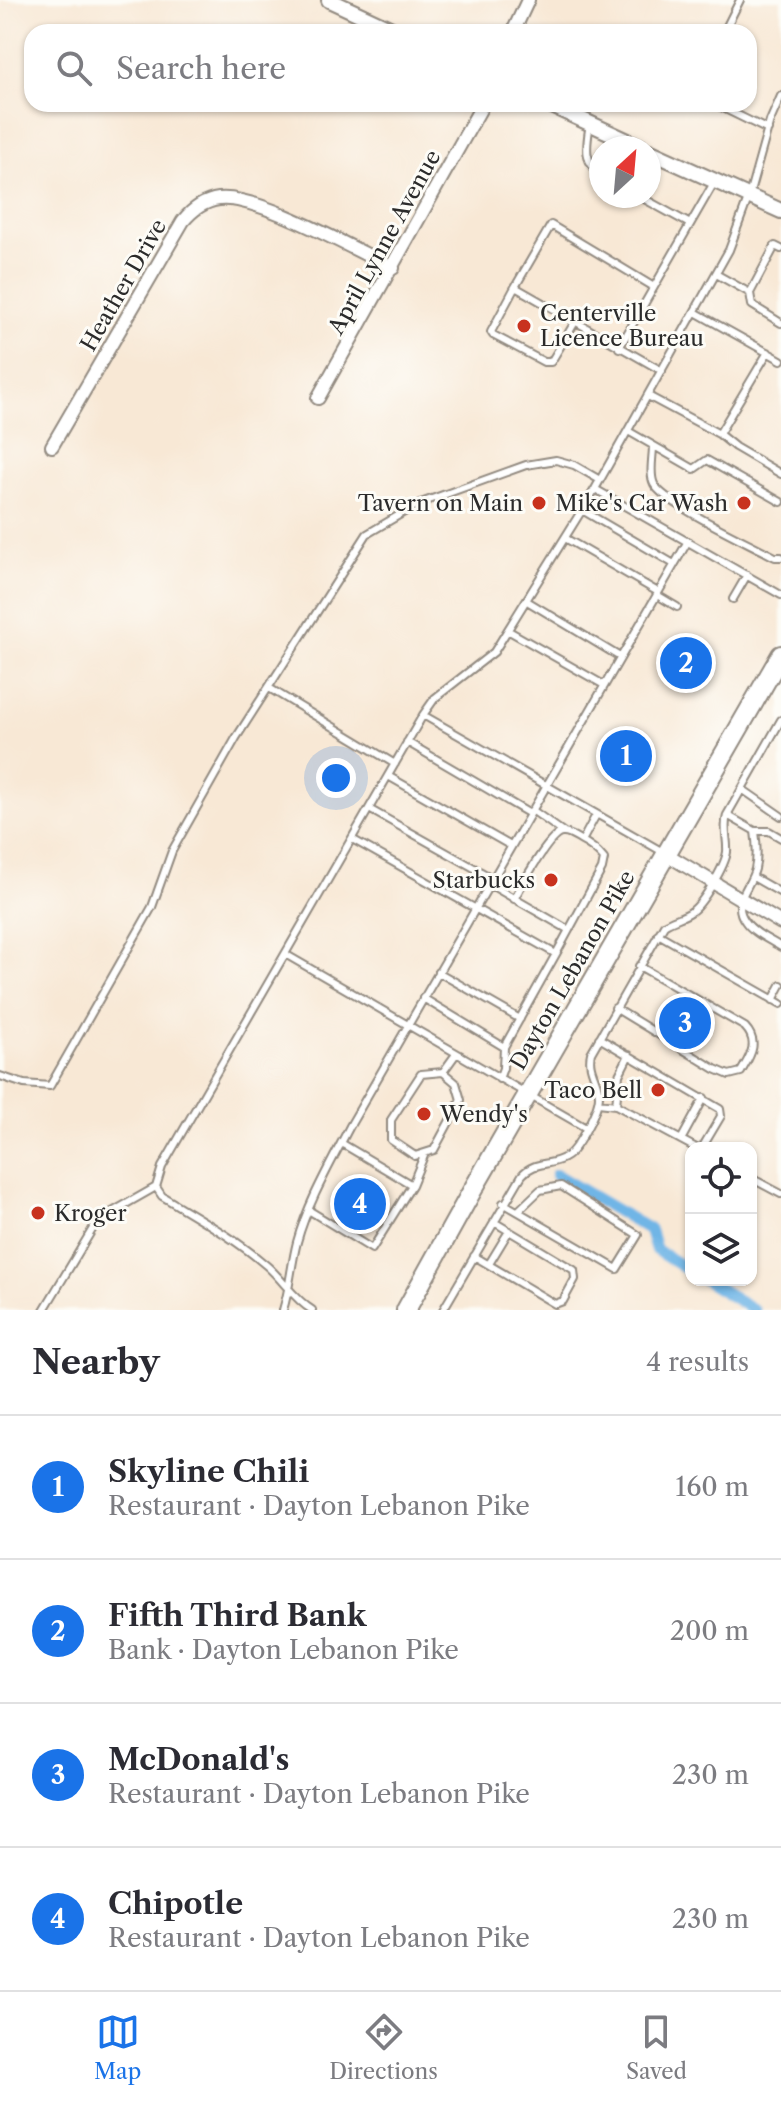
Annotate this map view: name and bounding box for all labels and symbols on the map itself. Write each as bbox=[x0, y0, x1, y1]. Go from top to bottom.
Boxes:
north arrow bbox=[589, 136, 661, 208]
street label: April Lynne Avenue bbox=[322, 145, 446, 340]
street label: Heather Drive bbox=[75, 214, 172, 356]
place label: Centerville Licence Bureau bbox=[540, 300, 704, 352]
marker: Centerville Licence Bureau bbox=[515, 317, 533, 335]
place label: Tavern on Main bbox=[358, 490, 523, 517]
place label: Mike's Car Wash bbox=[556, 490, 728, 517]
marker: Tavern on Main bbox=[530, 494, 548, 512]
marker: Mike's Car Wash bbox=[735, 494, 753, 512]
pin: 2 bbox=[660, 633, 712, 693]
pin: 1 bbox=[600, 726, 652, 786]
your location bbox=[316, 758, 356, 798]
street label: Dayton Lebanon Pike bbox=[504, 866, 641, 1075]
place label: Starbucks bbox=[433, 867, 535, 894]
marker: Starbucks bbox=[542, 871, 560, 889]
pin: 3 bbox=[659, 993, 711, 1053]
place label: Taco Bell bbox=[544, 1077, 642, 1104]
marker: Taco Bell bbox=[649, 1081, 667, 1099]
place label: Wendy's bbox=[439, 1101, 528, 1128]
marker: Wendy's bbox=[415, 1105, 433, 1123]
pin: 4 bbox=[334, 1174, 386, 1234]
place label: Kroger bbox=[54, 1200, 127, 1227]
marker: Kroger bbox=[29, 1204, 47, 1222]

